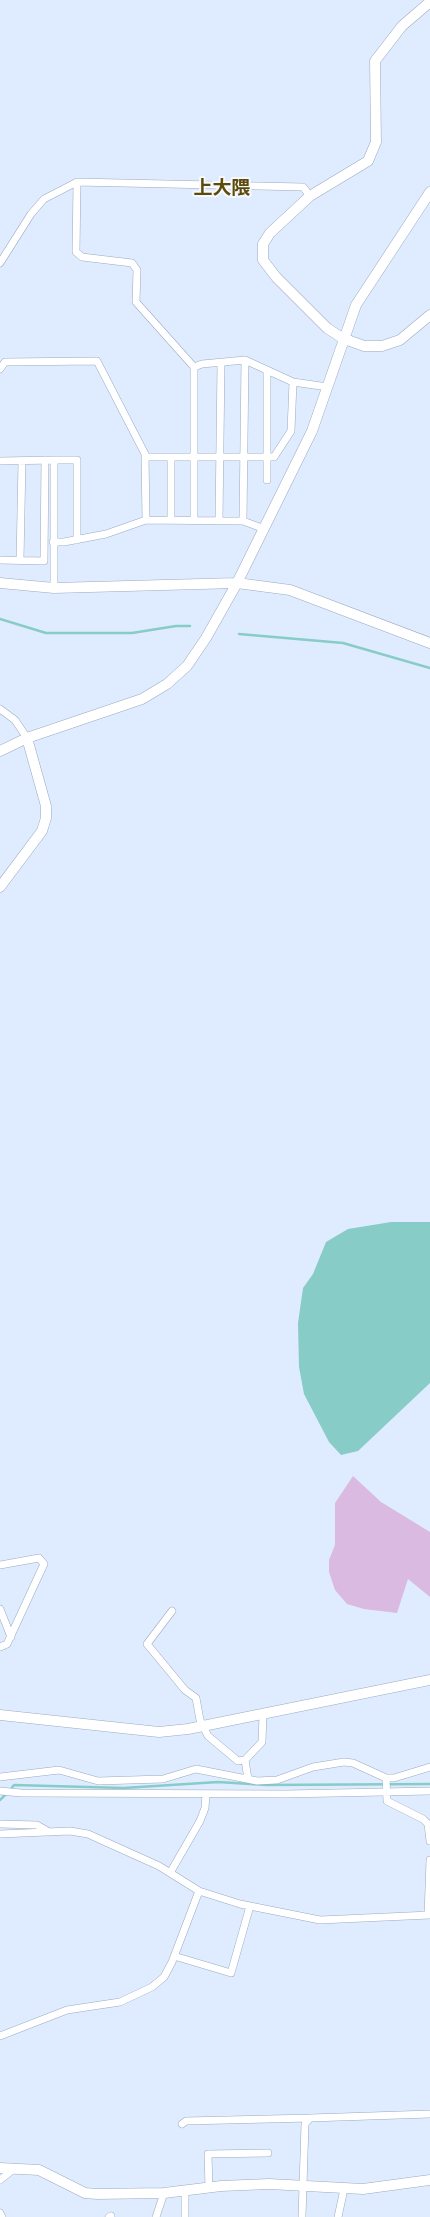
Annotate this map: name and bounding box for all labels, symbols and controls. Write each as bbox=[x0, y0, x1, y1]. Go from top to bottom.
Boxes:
district label: 上大隈 bbox=[194, 179, 250, 201]

